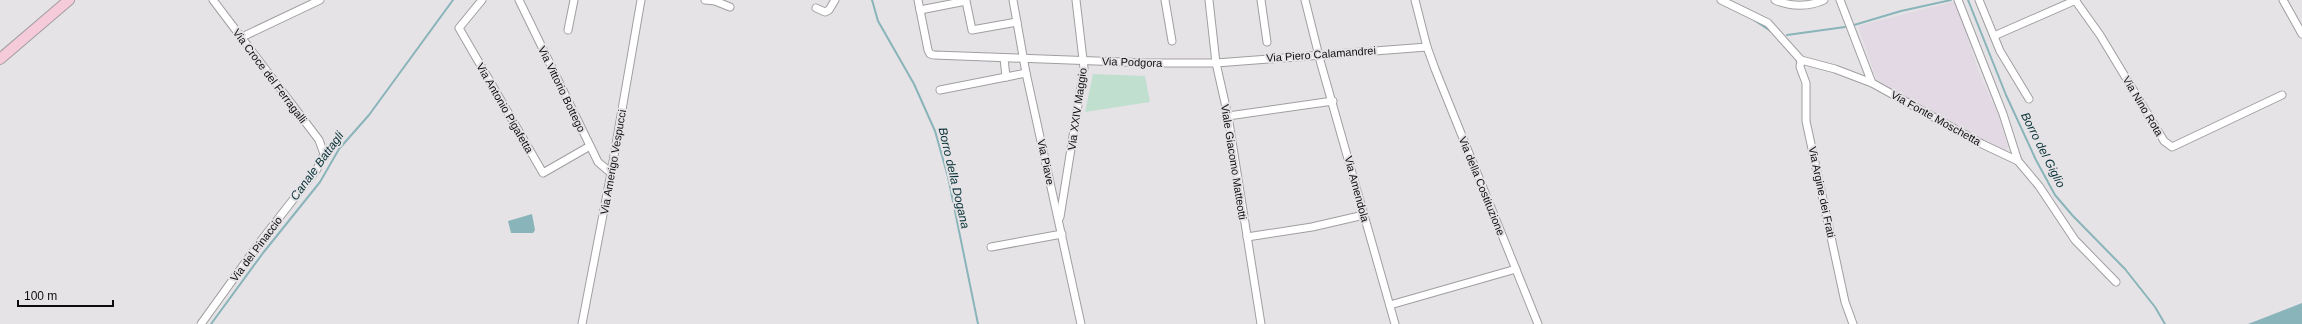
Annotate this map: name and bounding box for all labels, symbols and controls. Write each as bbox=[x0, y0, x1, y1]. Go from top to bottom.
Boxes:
street label: Via Croce del Ferragalli bbox=[231, 27, 309, 125]
street label: Via Vittorio Bottego bbox=[536, 44, 588, 134]
street label: Via Piero Calamandrei bbox=[1266, 44, 1376, 64]
street label: Via Podgora bbox=[1102, 55, 1163, 69]
street label: Via Antonio Pigafetta bbox=[474, 61, 536, 156]
street label: Via XXIV Maggio bbox=[1065, 67, 1089, 151]
street label: Via Nino Rota bbox=[2120, 74, 2166, 139]
street label: Via Fonte Moschetta bbox=[1889, 88, 1984, 148]
street label: Viale Giacomo Matteotti bbox=[1219, 103, 1249, 221]
street label: Via Amerigo Vespucci bbox=[598, 109, 628, 215]
water label: Borro del Giglio bbox=[2018, 110, 2068, 190]
water label: Borro della Dogana bbox=[936, 126, 973, 230]
water label: Canale Battagli bbox=[287, 129, 347, 203]
street label: Via della Costituzione bbox=[1457, 135, 1507, 237]
street label: Via Piave bbox=[1035, 138, 1057, 186]
street label: Via Argine dei Frati bbox=[1806, 145, 1838, 239]
street label: Via Amendola bbox=[1342, 155, 1372, 224]
street label: Via del Pinaccio bbox=[228, 214, 284, 284]
scale bar bbox=[18, 282, 113, 308]
text: 100 m bbox=[24, 289, 57, 303]

